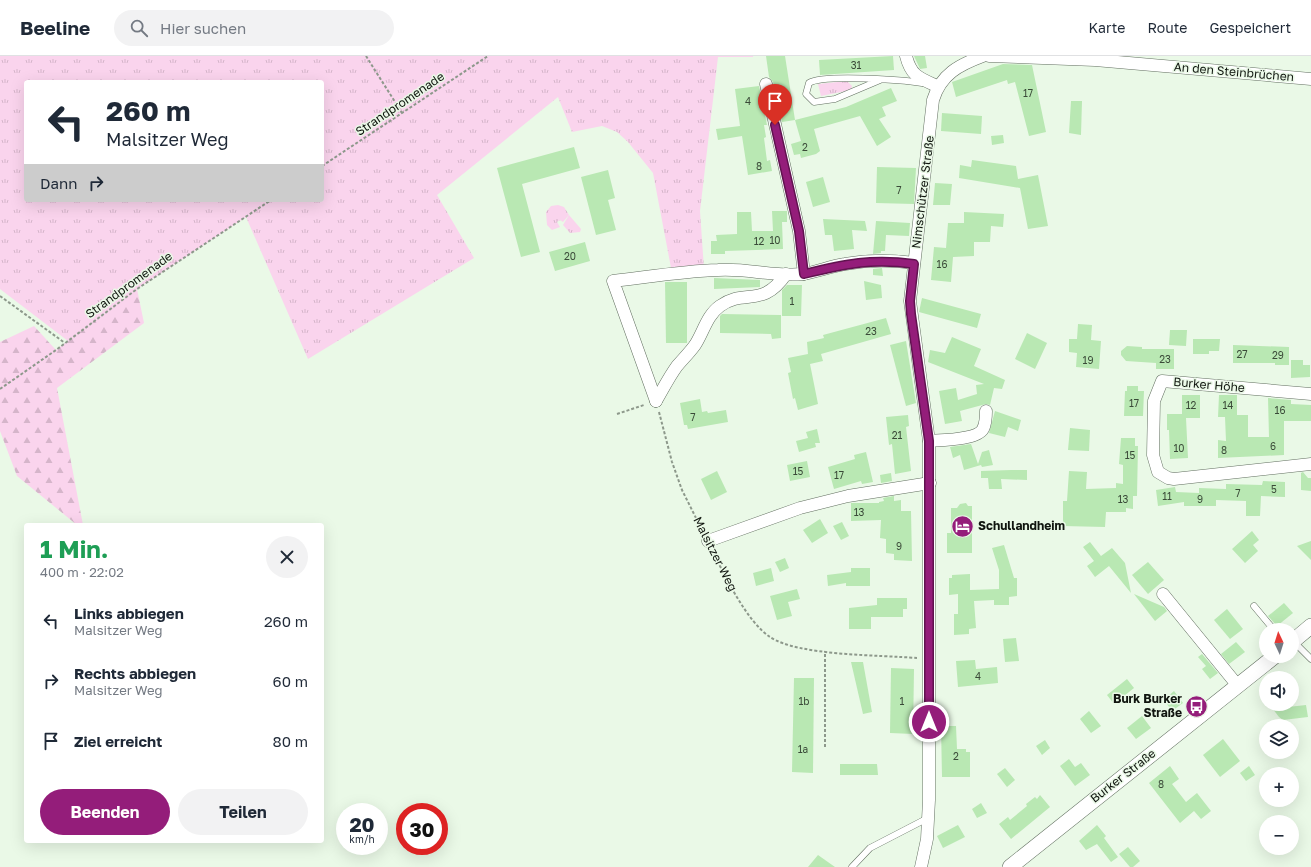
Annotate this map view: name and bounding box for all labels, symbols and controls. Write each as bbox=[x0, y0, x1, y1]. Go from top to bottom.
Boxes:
search box bbox=[114, 10, 394, 46]
text: Beeline bbox=[20, 16, 90, 39]
icon: search bbox=[128, 17, 150, 39]
text: Hier suchen bbox=[160, 19, 246, 37]
text: Karte bbox=[1089, 19, 1125, 36]
text: Route bbox=[1147, 19, 1187, 36]
text: Gespeichert bbox=[1209, 19, 1291, 36]
house number: 31 bbox=[851, 59, 861, 71]
street label: An den Steinbrüchen bbox=[1173, 59, 1295, 84]
street label: Strandpromenade bbox=[353, 68, 447, 139]
pin bbox=[758, 84, 792, 125]
house number: 17 bbox=[1023, 87, 1033, 99]
icon: arrive bbox=[764, 90, 786, 112]
text: 260 m bbox=[106, 94, 191, 127]
house number: 4 bbox=[745, 95, 751, 107]
icon: left bbox=[40, 96, 92, 148]
text: Malsitzer Weg bbox=[106, 128, 229, 150]
street label: Nimschützer Straße bbox=[908, 135, 937, 249]
house number: 2 bbox=[802, 141, 808, 153]
house number: 8 bbox=[756, 160, 762, 172]
icon: right bbox=[85, 172, 107, 194]
text: Dann bbox=[40, 174, 77, 192]
house number: 7 bbox=[896, 184, 902, 196]
house number: 10 bbox=[769, 234, 781, 246]
house number: 12 bbox=[754, 235, 765, 247]
street label: Strandpromenade bbox=[82, 248, 175, 321]
house number: 20 bbox=[564, 250, 576, 262]
house number: 16 bbox=[937, 258, 947, 270]
house number: 1 bbox=[790, 295, 795, 307]
house number: 23 bbox=[865, 325, 877, 337]
house number: 27 bbox=[1236, 348, 1248, 360]
house number: 29 bbox=[1272, 349, 1284, 361]
house number: 23 bbox=[1159, 353, 1171, 365]
house number: 19 bbox=[1083, 354, 1093, 366]
street label: Burker Höhe bbox=[1173, 374, 1246, 395]
house number: 17 bbox=[1129, 397, 1139, 409]
house number: 12 bbox=[1186, 399, 1197, 411]
house number: 14 bbox=[1223, 399, 1233, 411]
house number: 16 bbox=[1275, 404, 1285, 416]
house number: 7 bbox=[690, 411, 696, 423]
house number: 21 bbox=[892, 429, 902, 441]
house number: 6 bbox=[1270, 440, 1276, 452]
house number: 10 bbox=[1173, 442, 1185, 454]
house number: 8 bbox=[1221, 444, 1227, 456]
house number: 15 bbox=[1125, 449, 1136, 461]
house number: 15 bbox=[793, 465, 804, 477]
house number: 17 bbox=[834, 469, 844, 481]
house number: 5 bbox=[1271, 483, 1277, 495]
house number: 7 bbox=[1235, 487, 1241, 499]
house number: 11 bbox=[1162, 490, 1172, 502]
house number: 13 bbox=[1118, 493, 1128, 505]
house number: 9 bbox=[1197, 493, 1203, 505]
house number: 13 bbox=[854, 506, 864, 518]
hotel icon: Schullandheim bbox=[949, 513, 975, 539]
street label: Malsitzer Weg bbox=[690, 514, 741, 594]
place label: Schullandheim bbox=[978, 518, 1065, 533]
text: 1 Min. bbox=[40, 534, 109, 563]
button: close bbox=[266, 536, 308, 578]
house number: 9 bbox=[896, 540, 902, 552]
text: 400 m · 22:02 bbox=[40, 564, 124, 580]
text: Links abbiegen bbox=[74, 604, 184, 622]
icon: left bbox=[40, 610, 62, 632]
text: 260 m bbox=[264, 612, 308, 630]
text: Malsitzer Weg bbox=[74, 622, 163, 638]
north arrow bbox=[1259, 623, 1299, 663]
map controls bbox=[1259, 623, 1299, 855]
text: Rechts abbiegen bbox=[74, 664, 196, 682]
icon: right bbox=[40, 670, 62, 692]
house number: 4 bbox=[975, 670, 981, 682]
button: sound bbox=[1259, 671, 1299, 711]
text: 60 m bbox=[273, 672, 308, 690]
text: Malsitzer Weg bbox=[74, 682, 163, 698]
place label: Burk Burker Straße bbox=[1113, 691, 1182, 720]
bus stop icon: Burk Burker Straße bbox=[1184, 693, 1210, 719]
house number: 1b bbox=[799, 695, 810, 707]
house number: 1 bbox=[900, 695, 905, 707]
position arrow bbox=[908, 701, 950, 743]
button: layers bbox=[1259, 719, 1299, 759]
icon: arrive bbox=[40, 730, 62, 752]
text: Ziel erreicht bbox=[74, 732, 162, 750]
text: 80 m bbox=[273, 732, 308, 750]
house number: 1a bbox=[798, 743, 808, 755]
street label: Burker Straße bbox=[1087, 745, 1158, 806]
house number: 2 bbox=[953, 750, 959, 762]
button: + bbox=[1259, 767, 1299, 807]
house number: 8 bbox=[1158, 778, 1164, 790]
button: Beenden bbox=[40, 789, 170, 835]
button: Teilen bbox=[178, 789, 308, 835]
speed limit sign: 30 bbox=[396, 803, 448, 855]
text: 20 bbox=[349, 812, 375, 836]
button: − bbox=[1259, 815, 1299, 855]
text: km/h bbox=[349, 833, 375, 845]

